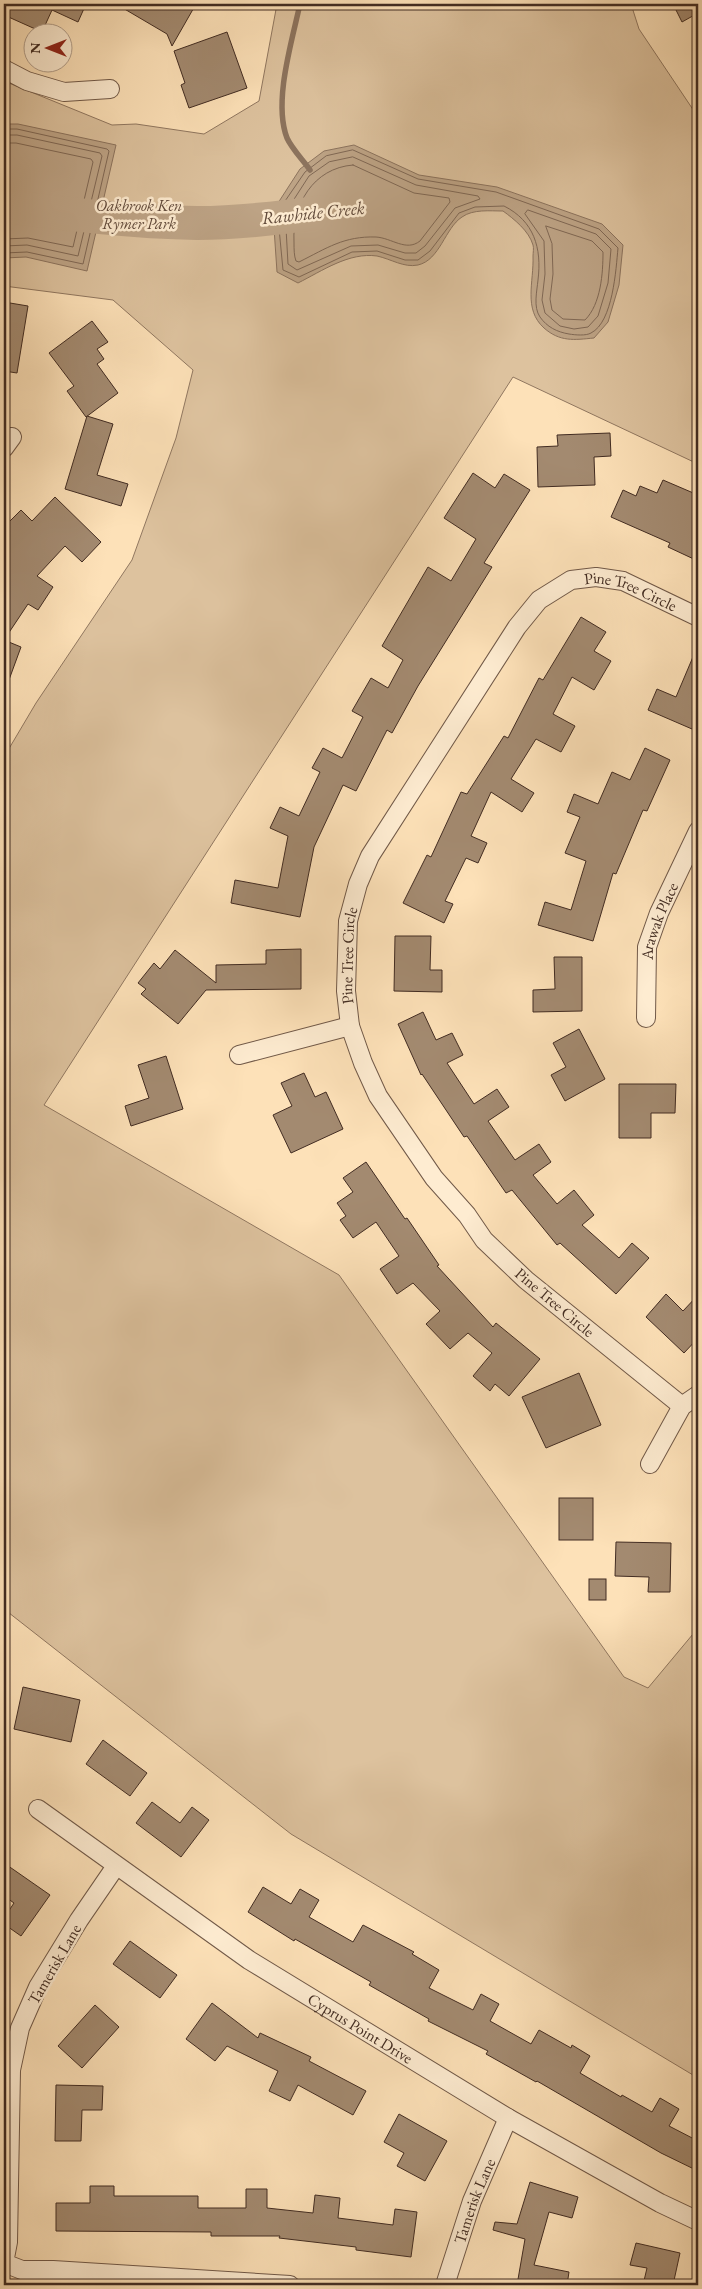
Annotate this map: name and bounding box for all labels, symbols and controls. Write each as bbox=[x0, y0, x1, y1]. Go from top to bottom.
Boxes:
north arrow bbox=[22, 22, 72, 72]
text: N bbox=[26, 42, 44, 54]
park label: Oakbrook Ken Rymer Park bbox=[96, 195, 182, 234]
water label: Rawhide Creek bbox=[260, 196, 366, 229]
street label: Pine Tree Circle bbox=[583, 567, 680, 616]
street label: Arawak Place bbox=[637, 879, 683, 961]
street label: Pine Tree Circle bbox=[336, 904, 362, 1005]
street label: Pine Tree Circle bbox=[510, 1263, 599, 1342]
street label: Tamerisk Lane bbox=[23, 1920, 86, 2008]
street label: Cyprus Point Drive bbox=[304, 1988, 417, 2069]
street label: Tamerisk Lane bbox=[449, 2155, 500, 2246]

